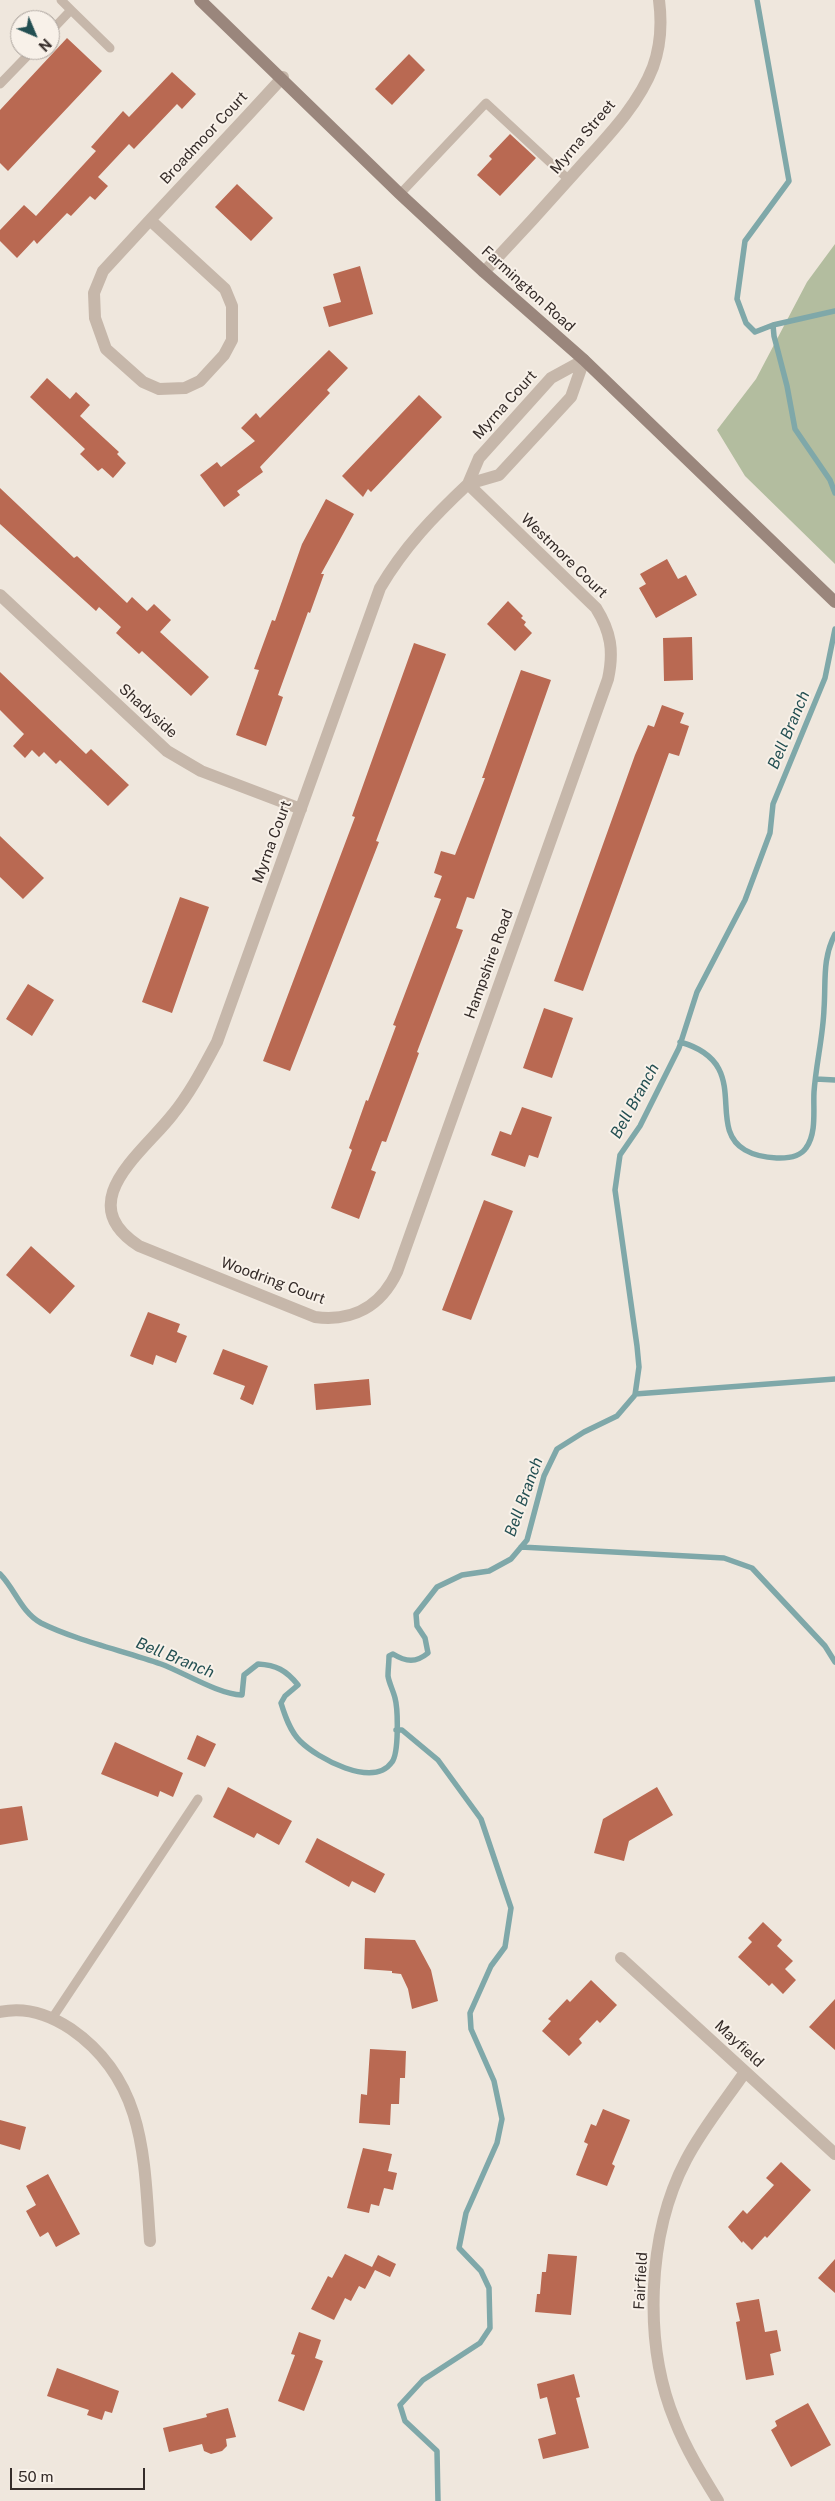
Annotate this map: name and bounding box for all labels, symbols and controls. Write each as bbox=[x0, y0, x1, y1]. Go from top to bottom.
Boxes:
north arrow bbox=[10, 10, 60, 60]
text: N bbox=[35, 35, 54, 54]
street label: Broadmoor Court bbox=[156, 88, 252, 188]
street label: Myrna Street bbox=[547, 96, 619, 178]
street label: Farmington Road bbox=[478, 242, 578, 336]
street label: Myrna Court bbox=[469, 367, 541, 443]
street label: Westmore Court bbox=[517, 510, 611, 602]
street label: Shadyside bbox=[115, 680, 181, 742]
water label: Bell Branch bbox=[764, 688, 814, 772]
street label: Myrna Court bbox=[249, 798, 295, 886]
street label: Hampshire Road bbox=[461, 907, 517, 1021]
water label: Bell Branch bbox=[606, 1060, 664, 1142]
street label: Woodring Court bbox=[218, 1254, 328, 1308]
water label: Bell Branch bbox=[501, 1455, 547, 1539]
water label: Bell Branch bbox=[133, 1634, 217, 1682]
street label: Mayfield bbox=[711, 2017, 767, 2071]
street label: Fairfield bbox=[631, 2252, 651, 2310]
scale bar bbox=[12, 2458, 148, 2490]
text: 50 m bbox=[18, 2468, 53, 2485]

